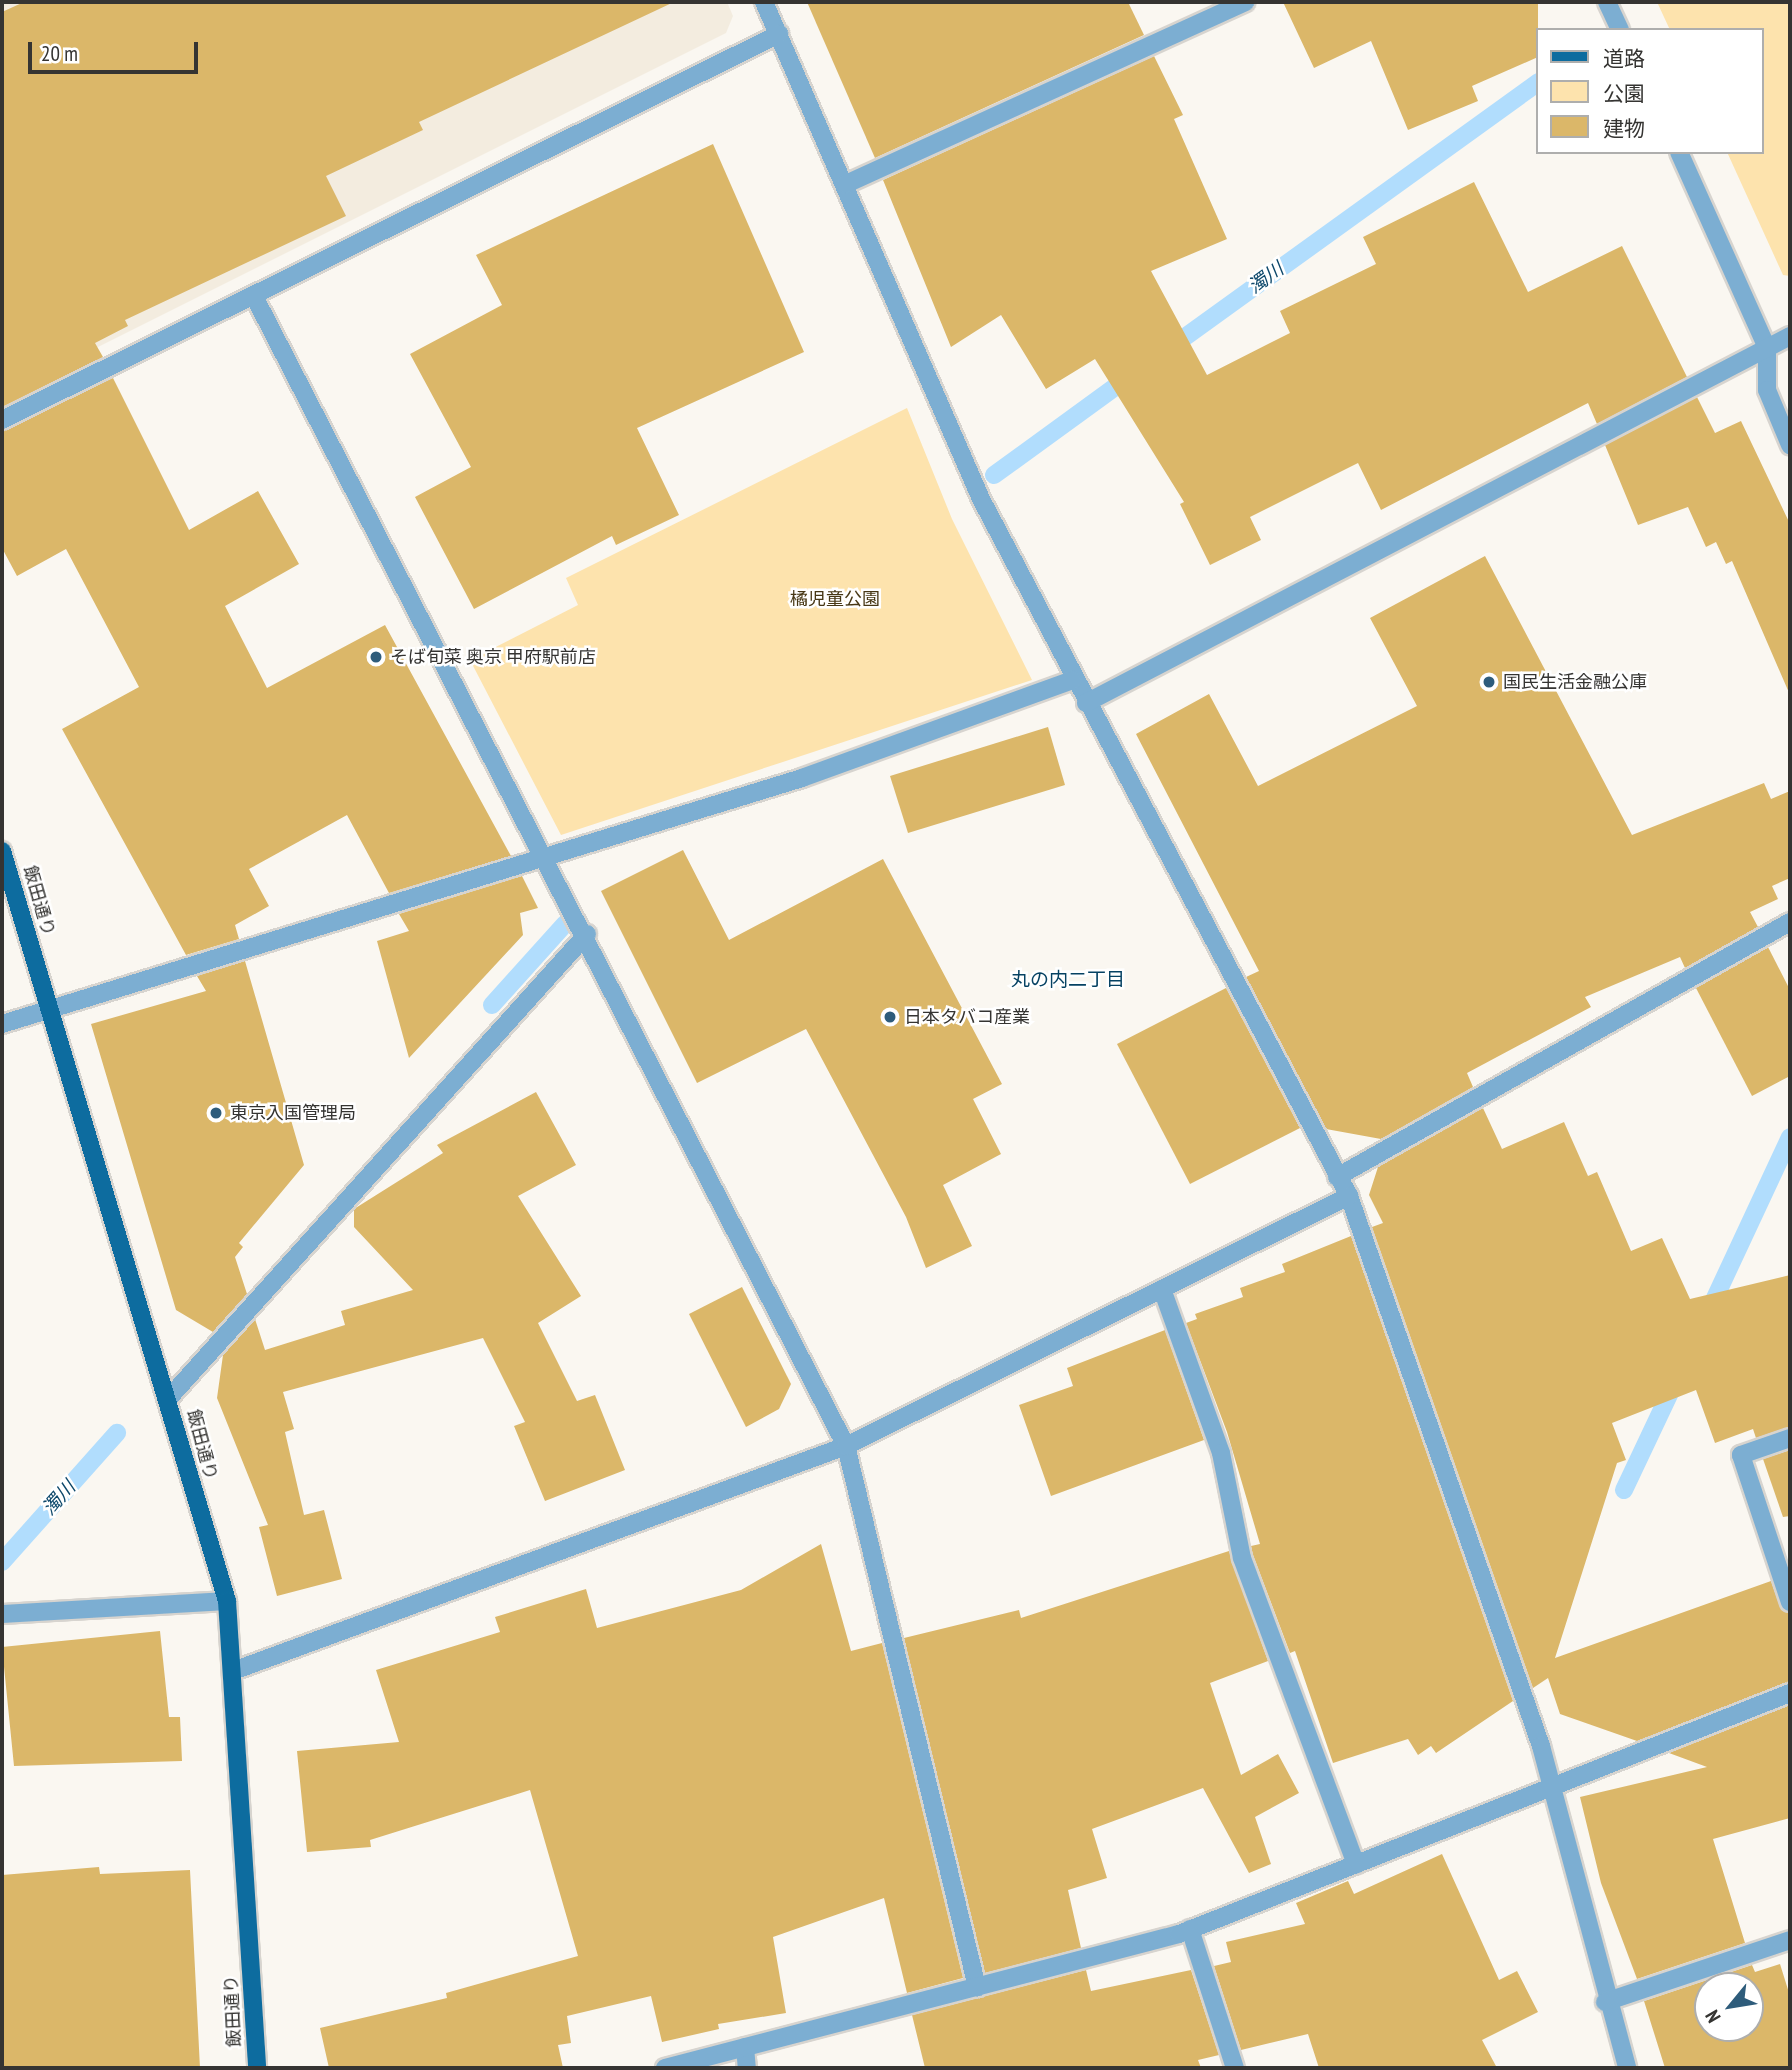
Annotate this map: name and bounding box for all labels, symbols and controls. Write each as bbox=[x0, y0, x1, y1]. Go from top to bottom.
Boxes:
scale bar bbox=[32, 28, 201, 72]
legend bbox=[1536, 28, 1764, 154]
text: 20 m bbox=[41, 40, 78, 67]
text: 道路 bbox=[1603, 45, 1645, 72]
text: 公園 bbox=[1603, 80, 1645, 107]
text: 建物 bbox=[1603, 115, 1645, 142]
water label: 濁川 bbox=[1244, 258, 1288, 298]
park label: 橘児童公園 bbox=[790, 588, 880, 610]
place label: そば旬菜 奥京 甲府駅前店 bbox=[390, 646, 596, 668]
marker: そば旬菜 奥京 甲府駅前店 bbox=[368, 649, 384, 665]
place label: 国民生活金融公庫 bbox=[1503, 671, 1647, 693]
marker: 国民生活金融公庫 bbox=[1481, 674, 1497, 690]
street label: 飯田通り bbox=[19, 863, 59, 939]
district label: 丸の内二丁目 bbox=[1011, 969, 1125, 991]
place label: 日本タバコ産業 bbox=[904, 1006, 1030, 1028]
marker: 日本タバコ産業 bbox=[882, 1009, 898, 1025]
place label: 東京入国管理局 bbox=[230, 1102, 356, 1124]
marker: 東京入国管理局 bbox=[208, 1105, 224, 1121]
street label: 飯田通り bbox=[182, 1407, 222, 1483]
water label: 濁川 bbox=[38, 1476, 80, 1520]
north arrow bbox=[1694, 1972, 1764, 2042]
street label: 飯田通り bbox=[220, 1974, 246, 2048]
text: N bbox=[1700, 2006, 1726, 2027]

